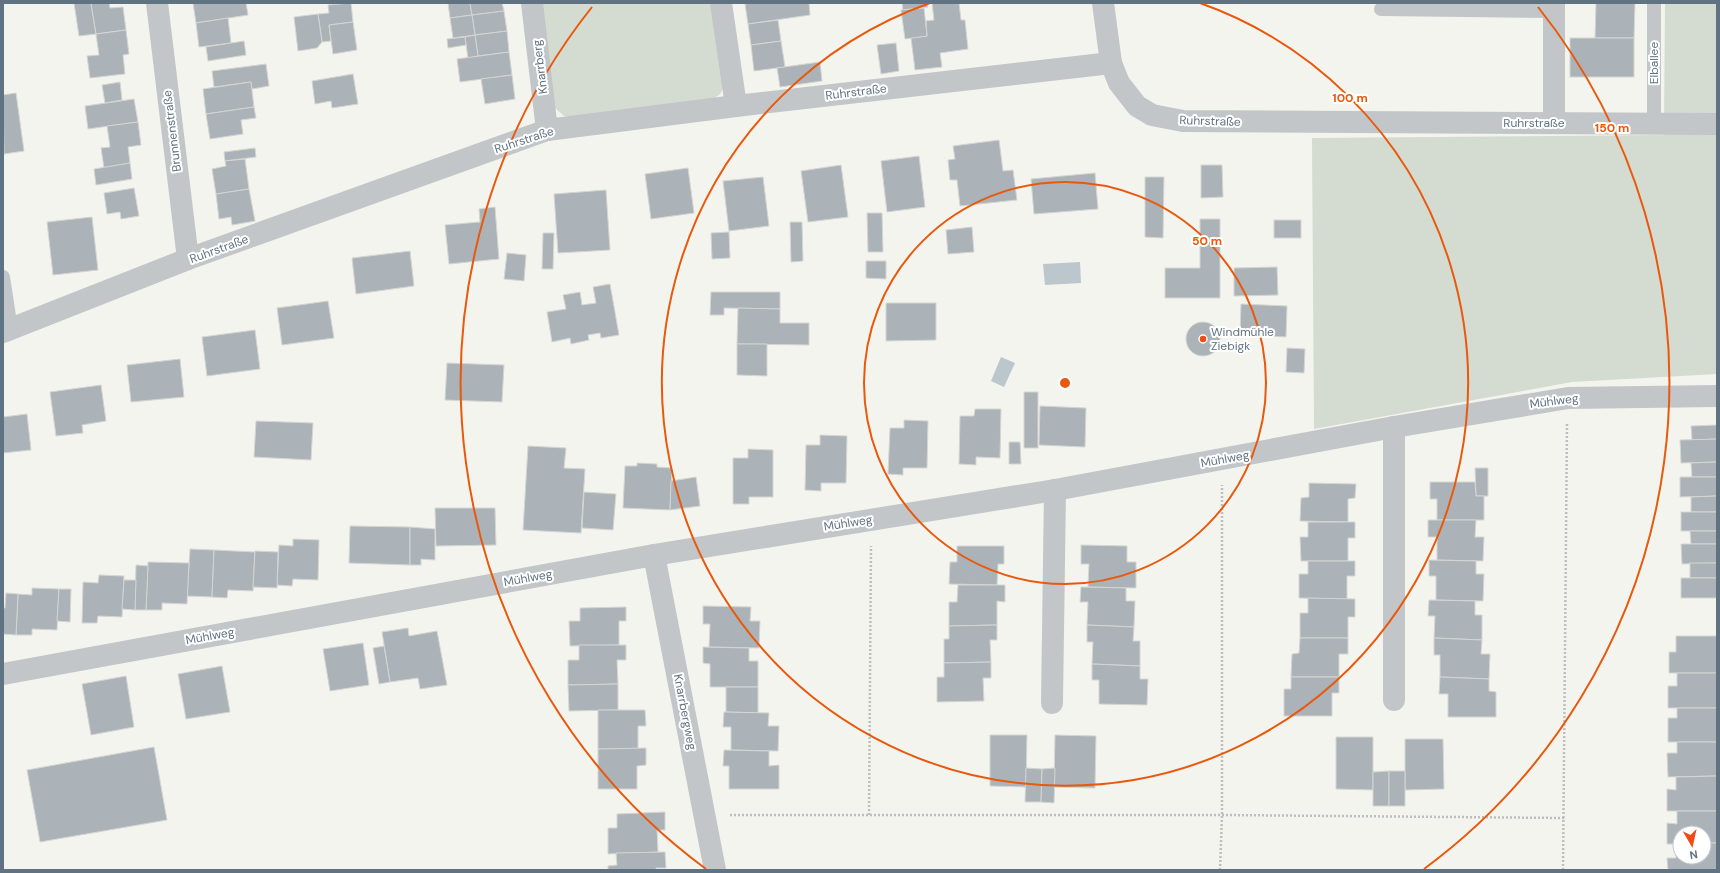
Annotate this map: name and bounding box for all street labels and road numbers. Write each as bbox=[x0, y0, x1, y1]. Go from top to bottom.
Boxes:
street label: Knarrberg bbox=[529, 39, 551, 95]
street label: Elballee bbox=[1646, 42, 1662, 84]
street label: Ruhrstraße bbox=[825, 80, 888, 104]
street label: Brunnenstraße bbox=[159, 89, 185, 173]
street label: Ruhrstraße bbox=[1179, 112, 1241, 130]
street label: Ruhrstraße bbox=[1503, 115, 1565, 131]
street label: Ruhrstraße bbox=[492, 123, 556, 157]
street label: Ruhrstraße bbox=[187, 231, 251, 267]
street label: Mühlweg bbox=[1529, 390, 1580, 412]
street label: Mühlweg bbox=[1200, 447, 1251, 471]
street label: Mühlweg bbox=[823, 511, 874, 535]
street label: Mühlweg bbox=[503, 566, 554, 590]
street label: Mühlweg bbox=[185, 624, 236, 648]
street label: Knarrbergweg bbox=[670, 673, 700, 752]

